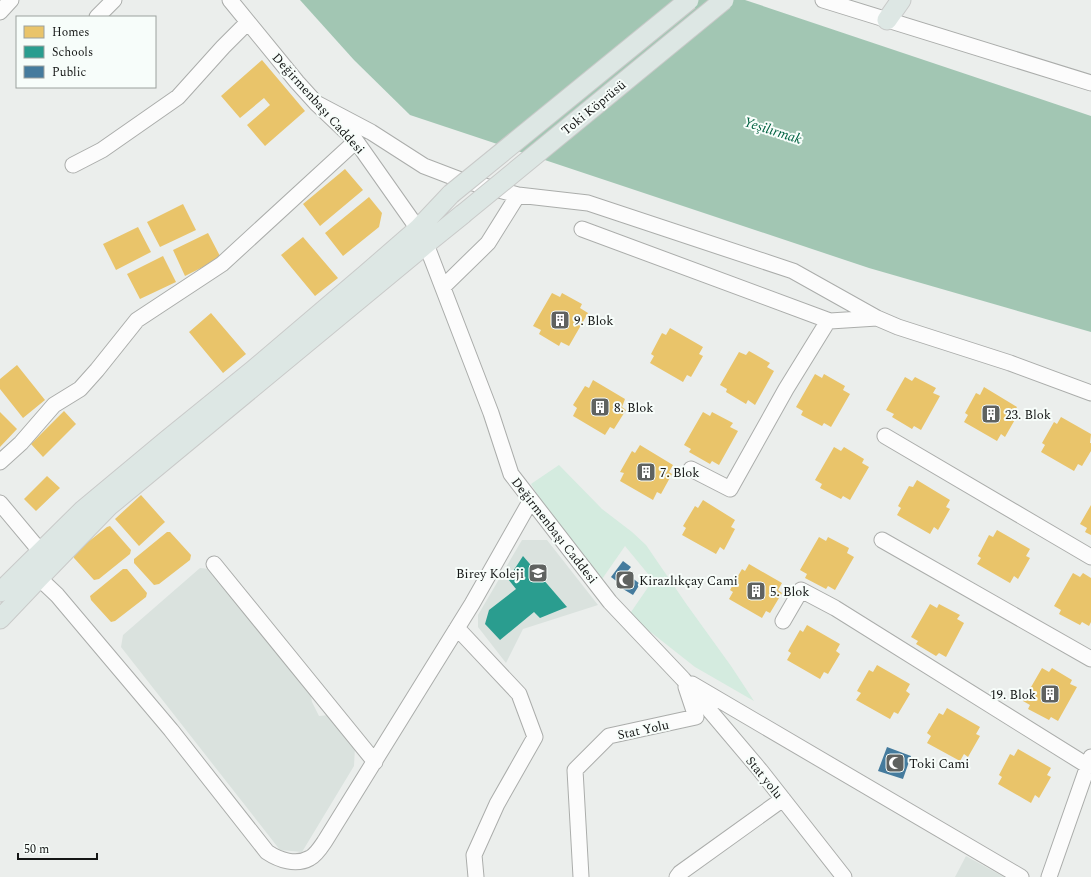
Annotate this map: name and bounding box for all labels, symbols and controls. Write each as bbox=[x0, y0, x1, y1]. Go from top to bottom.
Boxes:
legend bbox=[16, 16, 156, 88]
text: Homes bbox=[52, 23, 90, 42]
text: Schools bbox=[52, 43, 93, 62]
street label: Değirmenbaşı Caddesi bbox=[267, 48, 369, 159]
text: Public bbox=[52, 63, 86, 82]
street label: Toki Köprüsü bbox=[557, 75, 630, 140]
water label: Yeşilırmak bbox=[741, 111, 805, 150]
building icon: 9. Blok bbox=[549, 309, 571, 331]
place label: 9. Blok bbox=[574, 311, 614, 331]
building icon: 8. Blok bbox=[589, 396, 611, 418]
place label: 8. Blok bbox=[614, 398, 654, 418]
building icon: 23. Blok bbox=[980, 403, 1002, 425]
place label: 23. Blok bbox=[1005, 405, 1051, 425]
building icon: 7. Blok bbox=[635, 461, 657, 483]
place label: 7. Blok bbox=[660, 463, 700, 483]
street label: Değirmenbaşı Caddesi bbox=[506, 473, 602, 588]
school or university icon: Birey Koleji bbox=[527, 562, 549, 584]
place label: Birey Koleji bbox=[456, 564, 524, 584]
mosque icon: Kirazlıkçay Cami bbox=[614, 569, 636, 591]
place label: Kirazlıkçay Cami bbox=[639, 571, 738, 591]
building icon: 5. Blok bbox=[745, 580, 767, 602]
place label: 5. Blok bbox=[770, 582, 810, 602]
building icon: 19. Blok bbox=[1039, 683, 1061, 705]
place label: 19. Blok bbox=[990, 685, 1036, 705]
street label: Stat Yolu bbox=[615, 715, 671, 745]
street label: Stat yolu bbox=[741, 752, 788, 803]
mosque icon: Toki Cami bbox=[884, 752, 906, 774]
place label: Toki Cami bbox=[909, 754, 969, 774]
scale bar bbox=[18, 835, 97, 861]
text: 50 m bbox=[24, 840, 49, 859]

